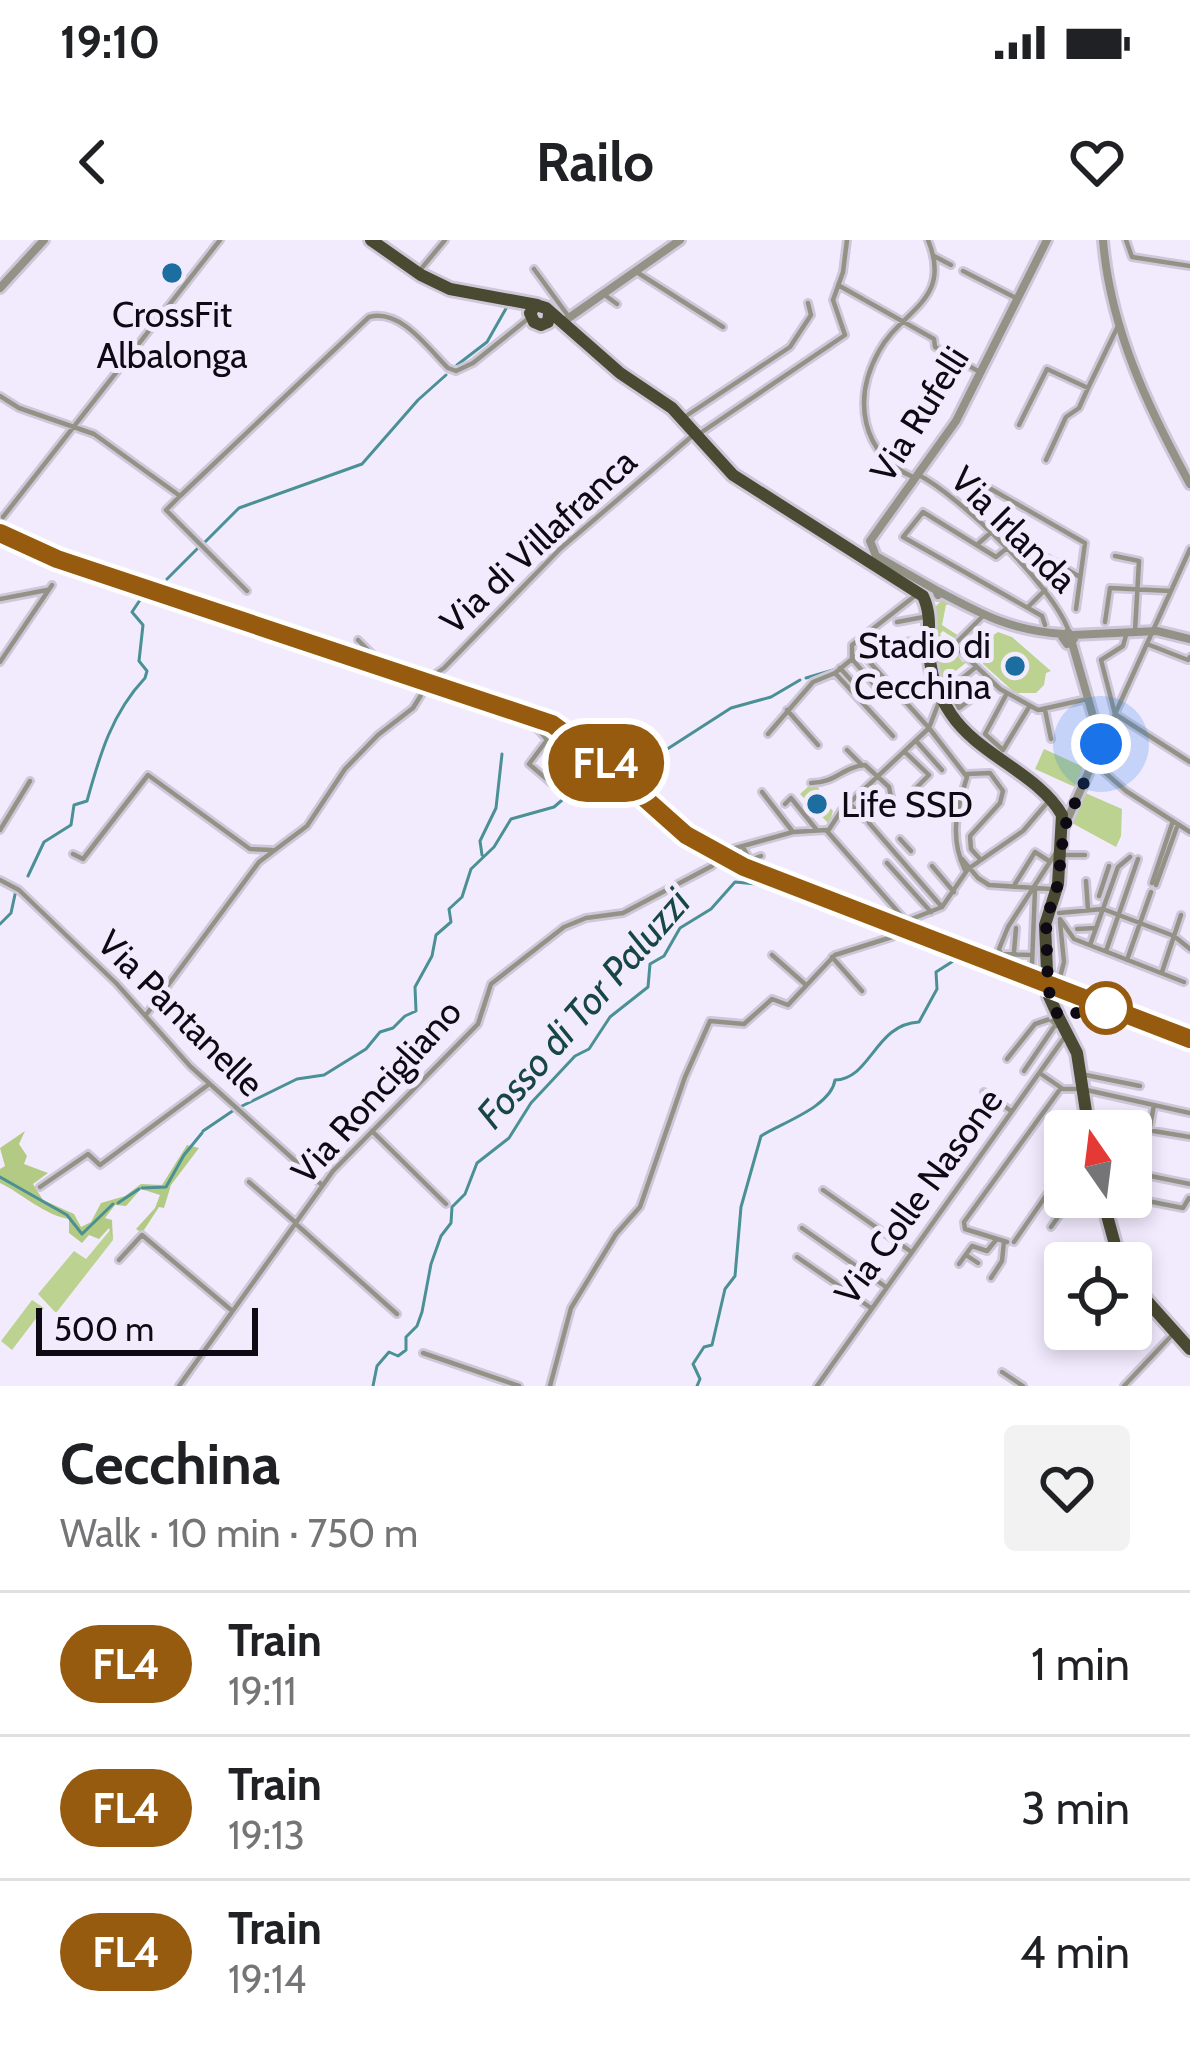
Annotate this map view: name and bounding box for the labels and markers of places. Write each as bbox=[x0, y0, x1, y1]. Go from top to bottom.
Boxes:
marker: CrossFit Albalonga bbox=[159, 260, 185, 286]
place label: CrossFit Albalonga bbox=[96, 292, 248, 377]
place label: Stadio di Cecchina bbox=[854, 623, 991, 708]
marker: Stadio di Cecchina bbox=[1002, 653, 1028, 679]
place label: Life SSD bbox=[841, 782, 973, 826]
marker: Life SSD bbox=[804, 791, 830, 817]
unlabelled marker bbox=[1081, 983, 1131, 1033]

